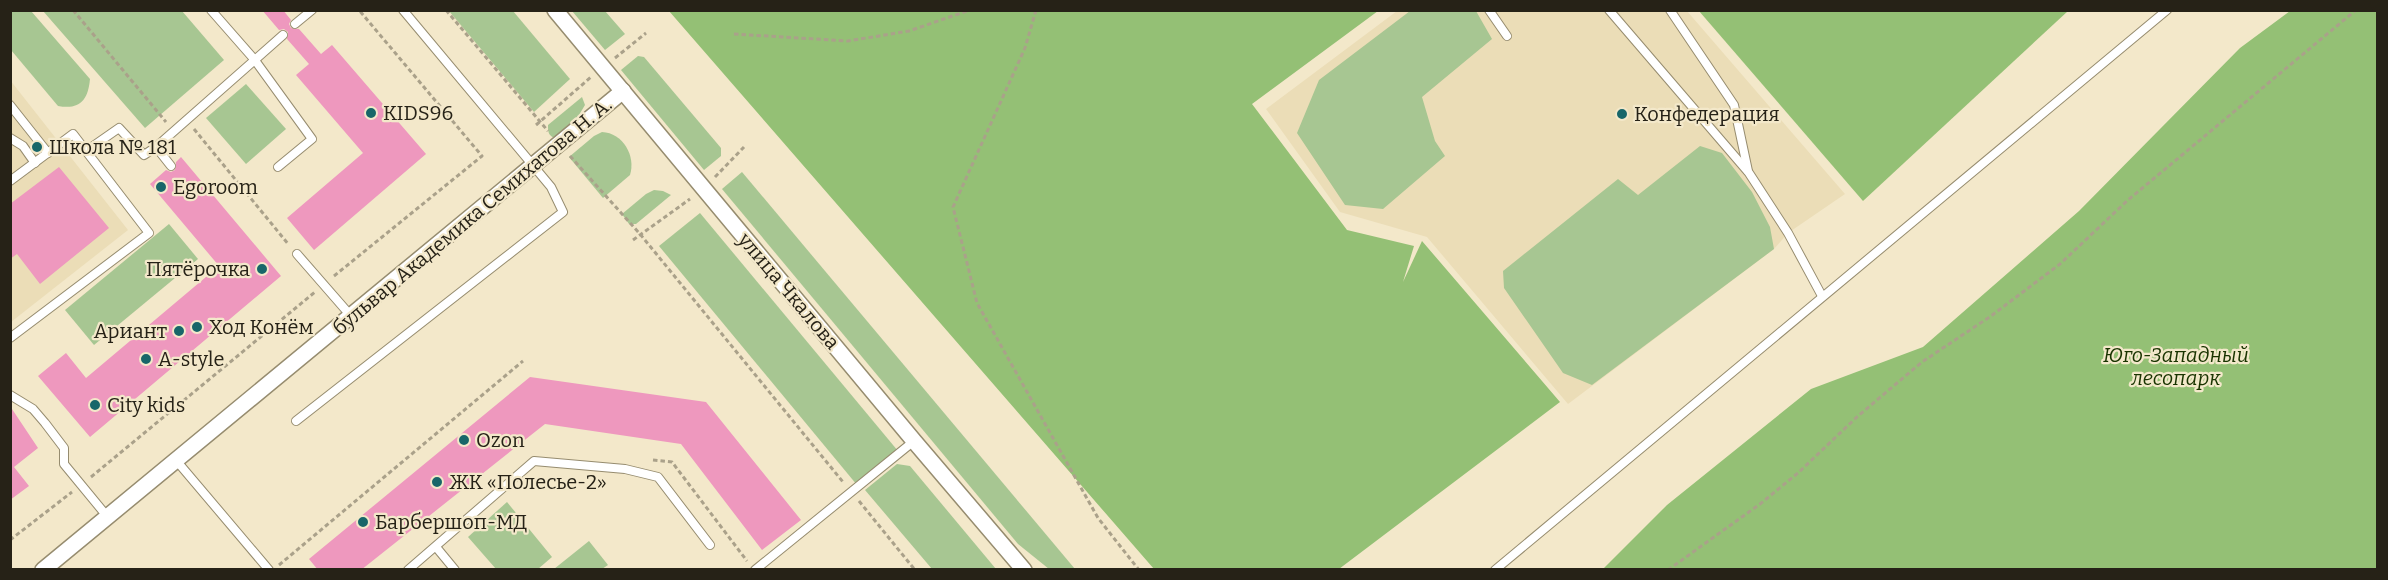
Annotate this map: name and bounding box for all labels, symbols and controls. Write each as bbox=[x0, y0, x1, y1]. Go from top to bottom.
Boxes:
street label: бульвар Академика Семихатова Н. А. bbox=[328, 92, 616, 340]
place label: KIDS96 bbox=[383, 101, 453, 125]
place label: Конфедерация bbox=[1634, 102, 1780, 126]
marker: KIDS96 bbox=[364, 106, 378, 120]
marker: Конфедерация bbox=[1615, 107, 1629, 121]
place label: Школа № 181 bbox=[49, 135, 176, 159]
marker: Школа № 181 bbox=[30, 140, 44, 154]
place label: Egoroom bbox=[173, 175, 258, 199]
marker: Egoroom bbox=[154, 180, 168, 194]
street label: улица Чкалова bbox=[733, 227, 845, 354]
place label: Пятёрочка bbox=[146, 257, 250, 281]
marker: Пятёрочка bbox=[255, 262, 269, 276]
place label: Ход Конём bbox=[209, 315, 313, 339]
place label: Ариант bbox=[94, 319, 167, 343]
marker: Ход Конём bbox=[190, 320, 204, 334]
marker: Ариант bbox=[172, 324, 186, 338]
park label: Юго-Западный лесопарк bbox=[2103, 343, 2249, 390]
place label: A-style bbox=[158, 347, 225, 371]
marker: A-style bbox=[139, 352, 153, 366]
place label: City kids bbox=[107, 393, 185, 417]
marker: City kids bbox=[88, 398, 102, 412]
place label: Ozon bbox=[476, 428, 525, 452]
marker: Ozon bbox=[457, 433, 471, 447]
place label: ЖК «Полесье-2» bbox=[449, 470, 607, 494]
marker: ЖК «Полесье-2» bbox=[430, 475, 444, 489]
place label: Барбершоп-МД bbox=[375, 510, 528, 534]
marker: Барбершоп-МД bbox=[356, 515, 370, 529]

